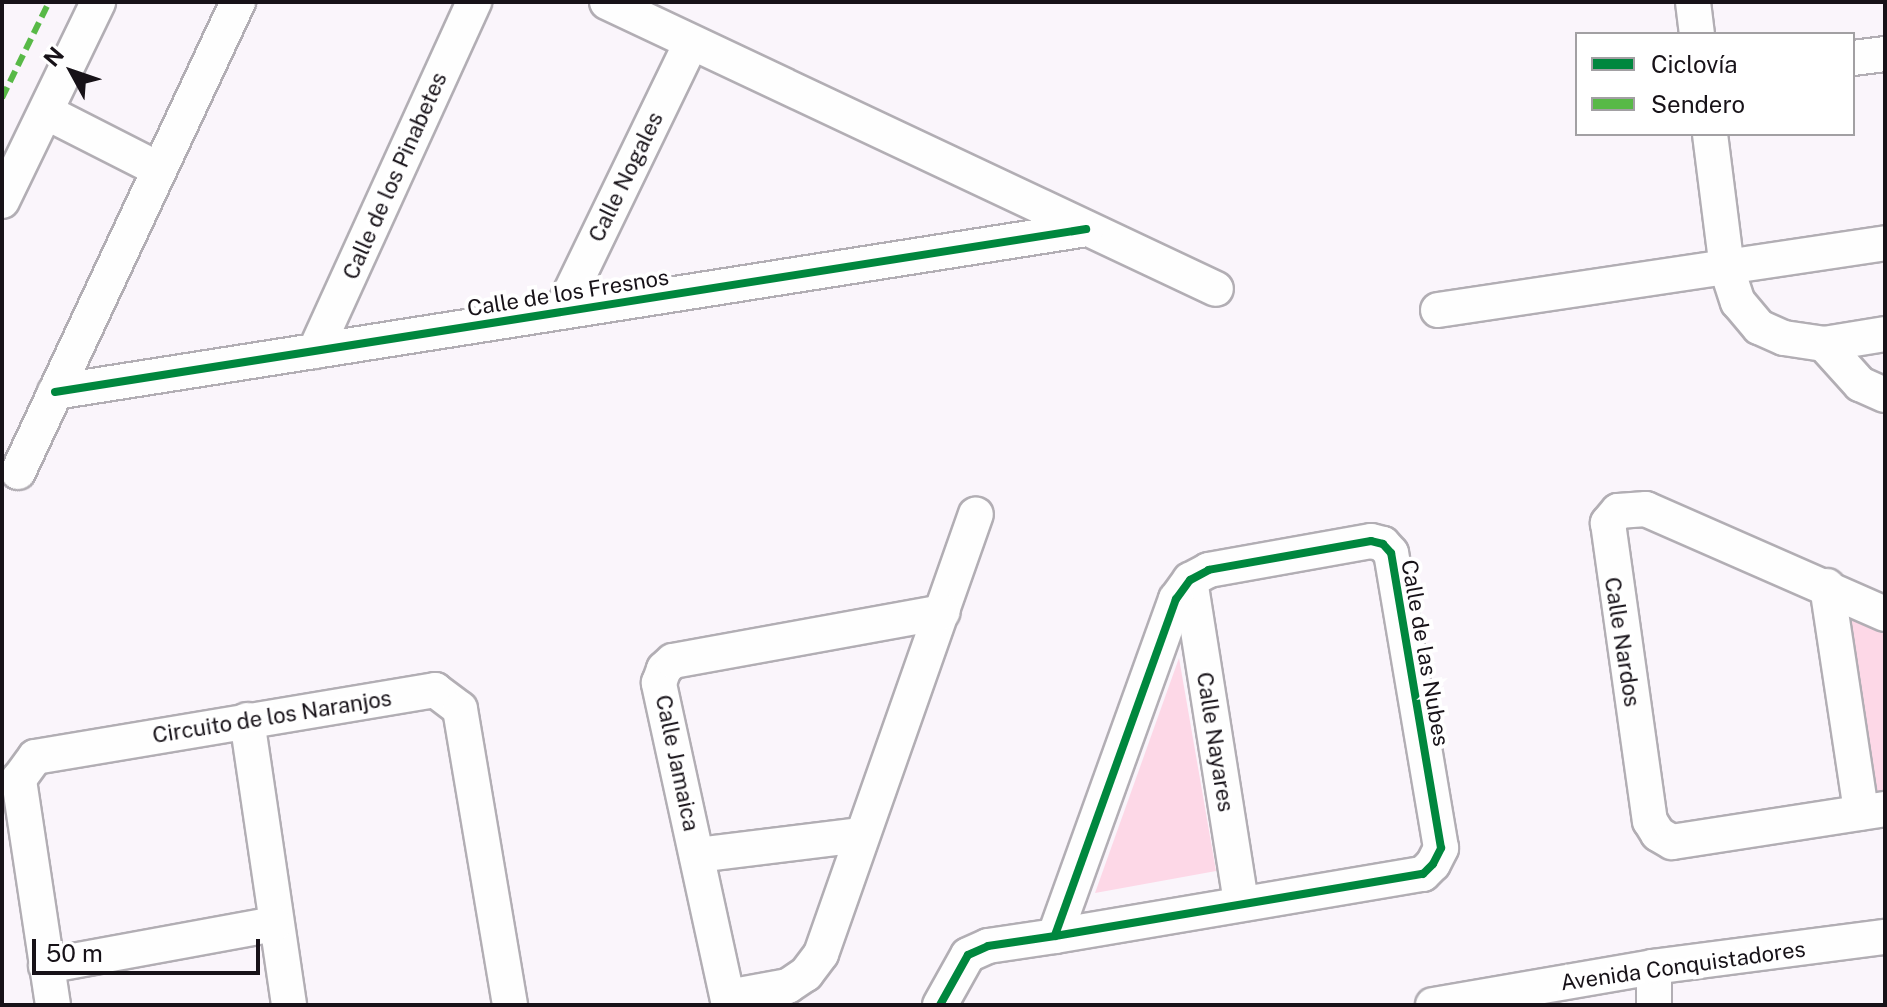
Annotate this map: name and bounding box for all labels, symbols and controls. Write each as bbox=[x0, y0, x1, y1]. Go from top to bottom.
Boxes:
north arrow bbox=[32, 32, 112, 112]
legend bbox=[1575, 32, 1855, 136]
text: N bbox=[38, 42, 69, 72]
text: Ciclovía bbox=[1651, 50, 1738, 78]
street label: Calle de los Pinabetes bbox=[337, 68, 453, 284]
text: Sendero bbox=[1651, 90, 1745, 118]
street label: Calle Nogales bbox=[583, 108, 669, 246]
street label: Calle de los Fresnos bbox=[465, 264, 671, 322]
street label: Calle de las Nubes bbox=[1396, 557, 1454, 749]
street label: Calle Nardos bbox=[1599, 575, 1645, 709]
street label: Calle Nayares bbox=[1191, 670, 1239, 814]
street label: Circuito de los Naranjos bbox=[150, 685, 394, 749]
street label: Calle Jamaica bbox=[650, 692, 704, 834]
scale bar bbox=[36, 923, 264, 973]
street label: Avenida Conquistadores bbox=[1559, 936, 1807, 996]
text: 50 m bbox=[46, 939, 103, 967]

